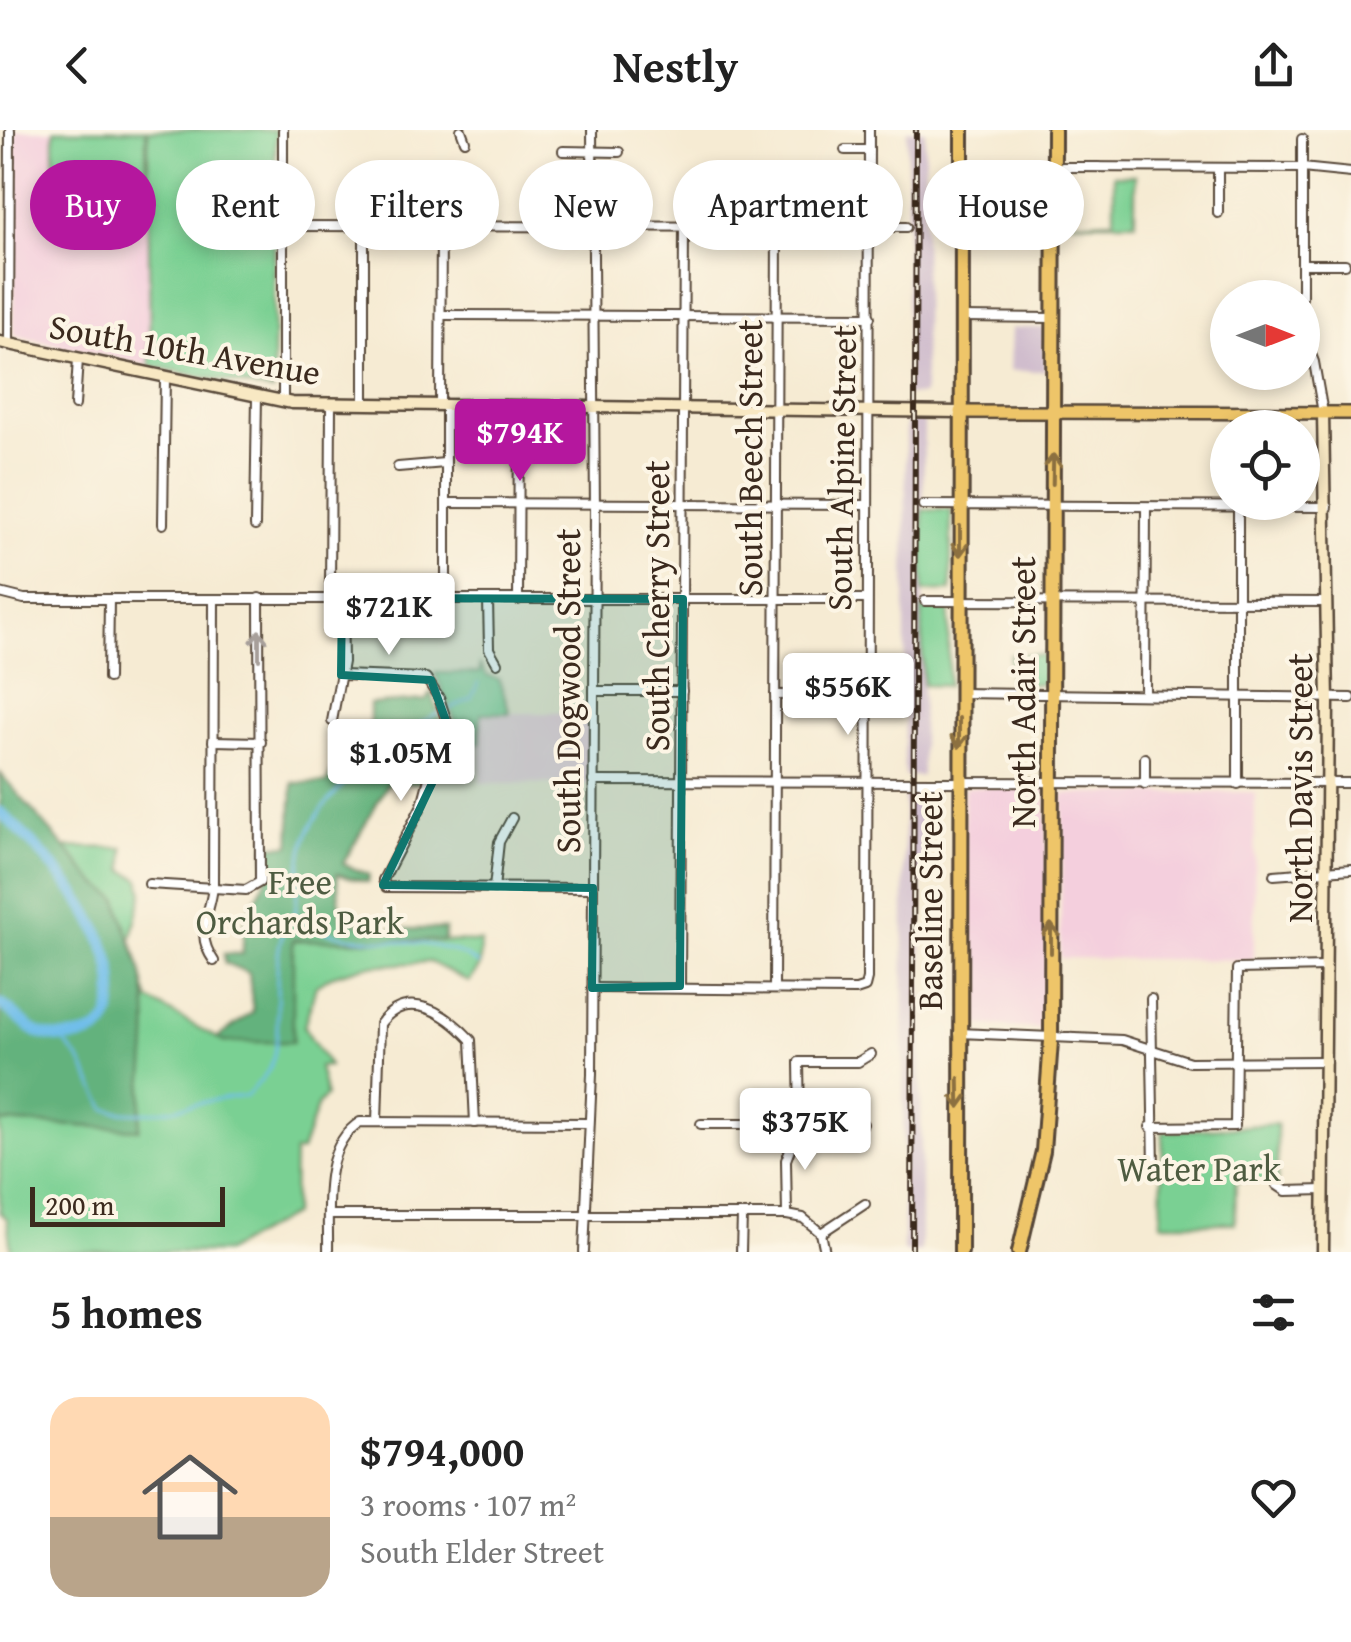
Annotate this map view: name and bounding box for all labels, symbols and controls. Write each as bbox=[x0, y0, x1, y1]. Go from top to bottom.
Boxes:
text: Nestly bbox=[613, 33, 738, 98]
icon: back bbox=[50, 38, 105, 93]
icon: share bbox=[1246, 38, 1301, 93]
chip: Buy bbox=[30, 160, 156, 250]
chip: Rent bbox=[176, 160, 315, 250]
chip: Filters bbox=[335, 160, 499, 250]
chip: New bbox=[519, 160, 653, 250]
chip: Apartment bbox=[673, 160, 903, 250]
chip: House bbox=[923, 160, 1084, 250]
north arrow bbox=[1210, 280, 1320, 390]
map controls bbox=[1210, 280, 1320, 520]
street label: South 10th Avenue bbox=[45, 300, 325, 398]
street label: South Beech Street bbox=[724, 319, 775, 597]
street label: South Alpine Street bbox=[813, 325, 869, 611]
pin: $794K bbox=[450, 399, 590, 484]
text: $794K bbox=[477, 408, 563, 455]
button: locate bbox=[1210, 410, 1320, 520]
one-way arrow bbox=[1044, 453, 1062, 486]
street label: South Cherry Street bbox=[631, 460, 682, 752]
one-way arrow bbox=[950, 524, 970, 557]
street label: South Dogwood Street bbox=[542, 528, 593, 854]
street label: North Adair Street bbox=[997, 556, 1048, 828]
pin: $721K bbox=[319, 573, 459, 658]
text: $721K bbox=[346, 582, 432, 629]
one-way arrow bbox=[250, 629, 268, 662]
pin: $556K bbox=[778, 653, 918, 738]
street label: North Davis Street bbox=[1274, 653, 1325, 923]
text: $556K bbox=[805, 662, 891, 709]
one-way arrow bbox=[950, 716, 968, 749]
pin: $1.05M bbox=[320, 719, 482, 804]
text: $1.05M bbox=[350, 728, 452, 775]
street label: Baseline Street bbox=[904, 792, 955, 1010]
park label: Free Orchards Park bbox=[196, 856, 404, 947]
one-way arrow bbox=[1042, 922, 1060, 954]
one-way arrow bbox=[950, 1076, 968, 1109]
pin: $375K bbox=[735, 1088, 875, 1173]
text: $375K bbox=[762, 1097, 848, 1144]
park label: Water Park bbox=[1117, 1143, 1281, 1194]
scale bar bbox=[30, 1182, 225, 1226]
text: 200 m bbox=[45, 1184, 114, 1225]
text: 5 homes bbox=[50, 1282, 203, 1343]
icon: filters bbox=[1246, 1285, 1301, 1340]
text: $794,000 bbox=[360, 1420, 524, 1481]
icon: home bbox=[130, 1437, 250, 1557]
icon: heart bbox=[1246, 1470, 1301, 1525]
text: 3 rooms · 107 m² bbox=[360, 1481, 576, 1528]
text: South Elder Street bbox=[360, 1528, 604, 1575]

